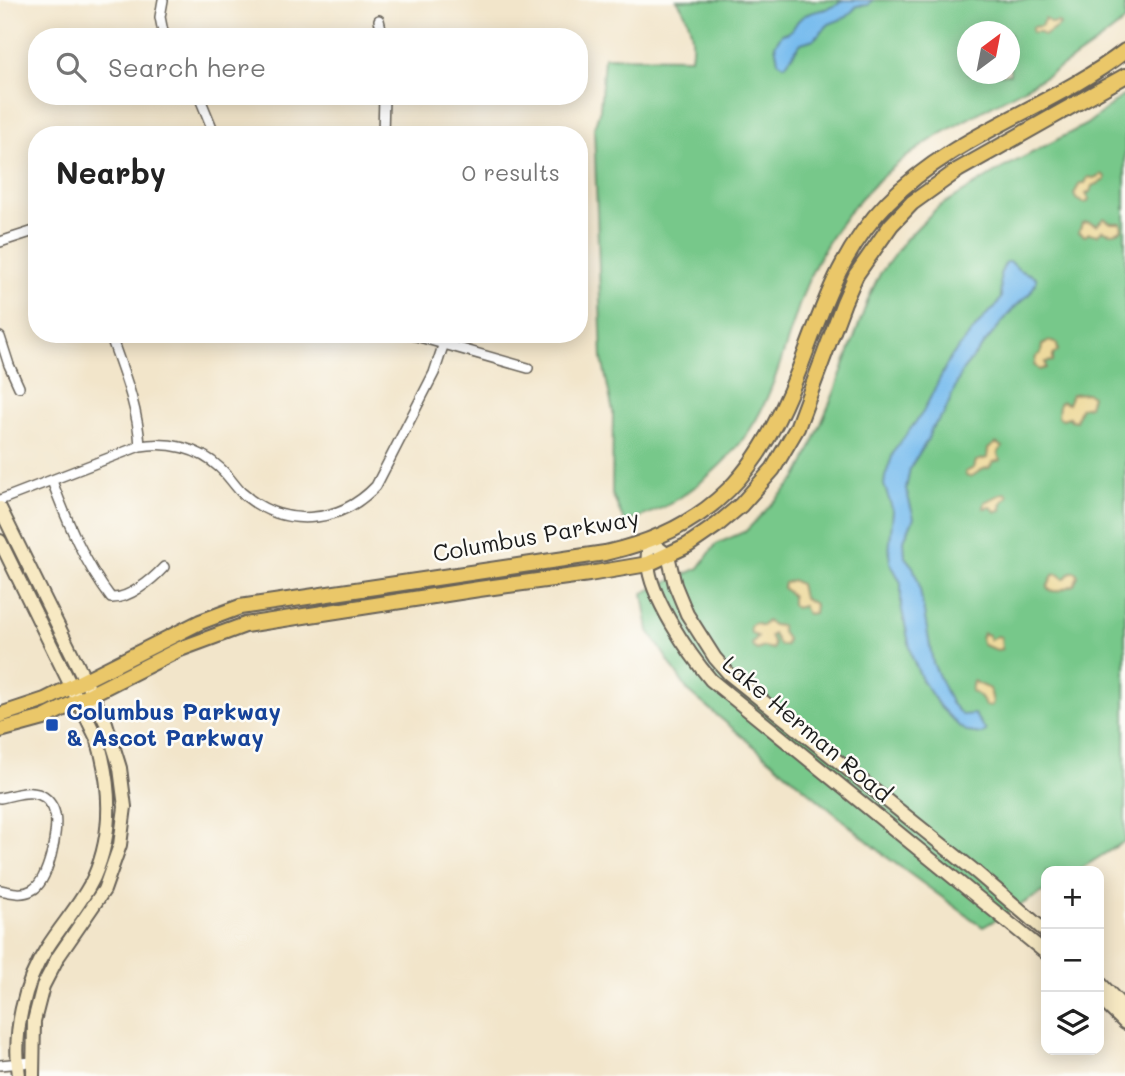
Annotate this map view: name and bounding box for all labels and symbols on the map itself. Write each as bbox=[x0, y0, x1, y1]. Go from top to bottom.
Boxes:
north arrow bbox=[957, 21, 1020, 84]
street label: Columbus Parkway bbox=[430, 502, 641, 568]
street label: Lake Herman Road bbox=[717, 648, 899, 808]
place label: Columbus Parkway & Ascot Parkway bbox=[66, 696, 281, 752]
marker: Columbus Parkway & Ascot Parkway bbox=[44, 717, 60, 733]

